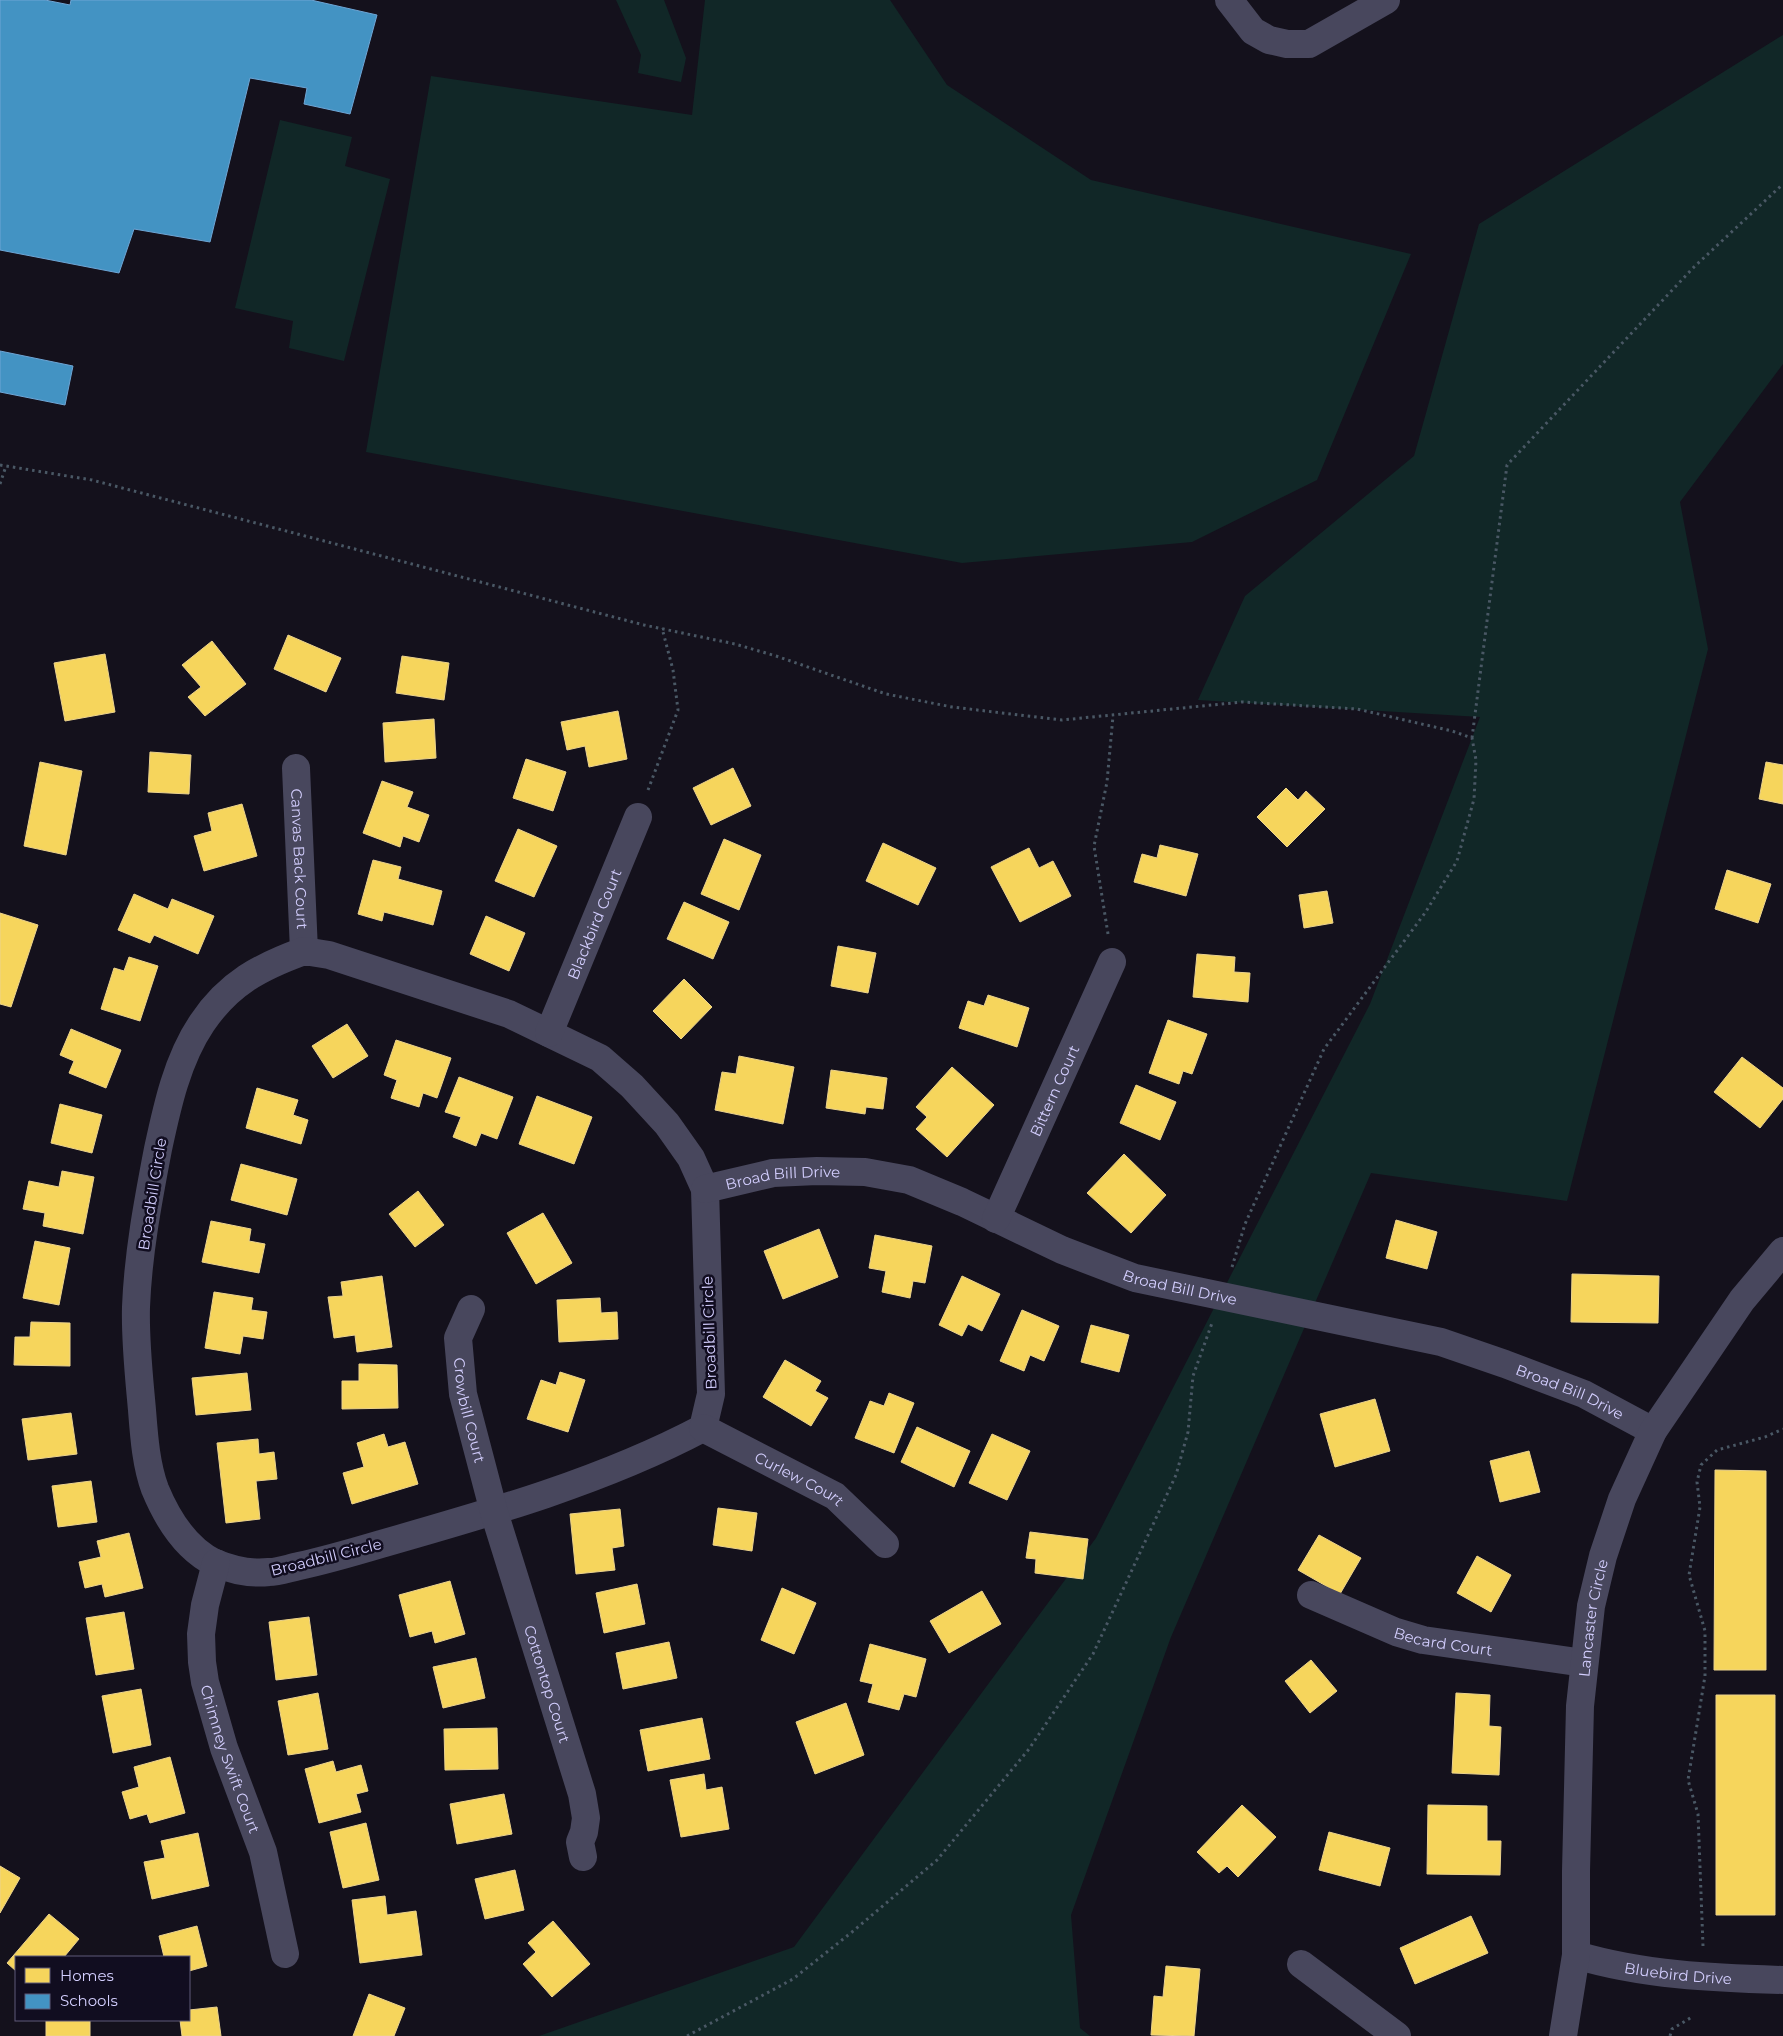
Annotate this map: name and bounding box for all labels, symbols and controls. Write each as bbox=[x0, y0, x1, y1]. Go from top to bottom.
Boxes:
street label: Canvas Back Court bbox=[287, 788, 313, 930]
street label: Blackbird Court bbox=[563, 866, 625, 982]
street label: Bittern Court bbox=[1025, 1042, 1083, 1139]
street label: Broadbill Circle bbox=[134, 1136, 170, 1252]
street label: Broad Bill Drive bbox=[723, 1161, 840, 1193]
street label: Broad Bill Drive bbox=[1120, 1265, 1239, 1309]
street label: Broadbill Circle bbox=[698, 1276, 720, 1390]
street label: Crowbill Court bbox=[450, 1357, 490, 1465]
street label: Broad Bill Drive bbox=[1513, 1360, 1627, 1423]
street label: Curlew Court bbox=[752, 1447, 849, 1510]
street label: Broadbill Circle bbox=[269, 1534, 383, 1580]
street label: Lancaster Circle bbox=[1574, 1557, 1611, 1678]
street label: Becard Court bbox=[1392, 1622, 1494, 1659]
street label: Cottontop Court bbox=[520, 1623, 575, 1745]
street label: Chimney Swift Court bbox=[197, 1683, 265, 1836]
legend bbox=[15, 1956, 190, 2021]
street label: Bluebird Drive bbox=[1623, 1957, 1732, 1988]
text: Homes bbox=[60, 1966, 114, 1985]
text: Schools bbox=[60, 1991, 118, 2010]

